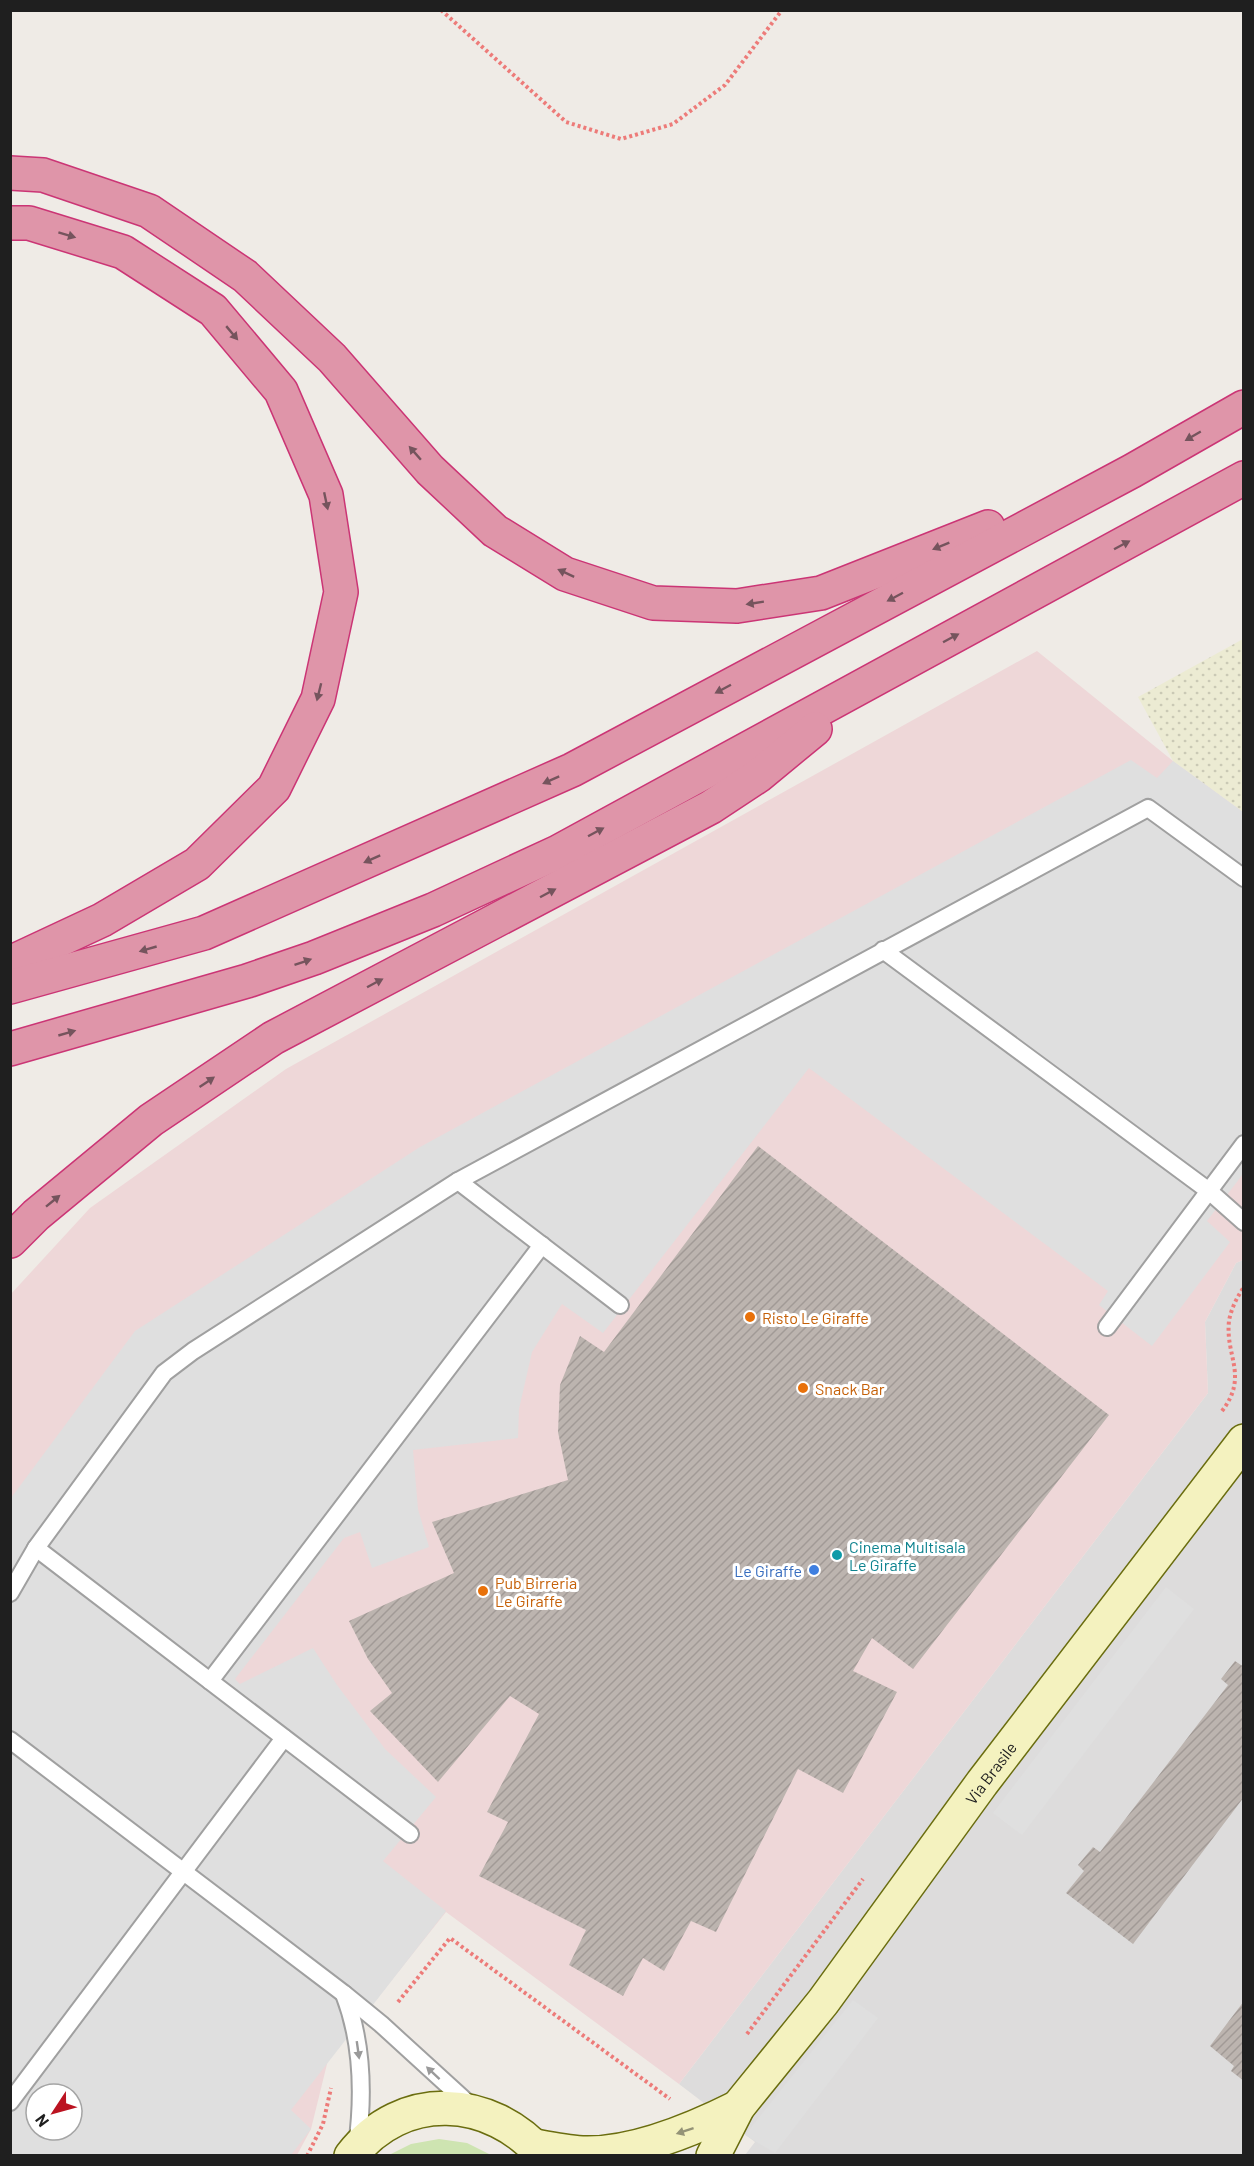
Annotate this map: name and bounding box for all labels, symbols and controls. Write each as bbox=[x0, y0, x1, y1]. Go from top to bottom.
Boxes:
one-way arrow bbox=[58, 231, 76, 240]
one-way arrow bbox=[225, 325, 238, 340]
one-way arrow bbox=[1184, 431, 1201, 441]
one-way arrow bbox=[409, 446, 422, 461]
one-way arrow bbox=[322, 492, 331, 511]
one-way arrow bbox=[1114, 540, 1131, 550]
one-way arrow bbox=[932, 542, 950, 551]
one-way arrow bbox=[557, 569, 575, 579]
one-way arrow bbox=[886, 592, 903, 602]
one-way arrow bbox=[746, 599, 765, 608]
one-way arrow bbox=[943, 633, 960, 643]
one-way arrow bbox=[313, 683, 323, 701]
one-way arrow bbox=[715, 684, 732, 694]
one-way arrow bbox=[541, 775, 559, 785]
one-way arrow bbox=[588, 827, 605, 837]
one-way arrow bbox=[364, 854, 381, 863]
one-way arrow bbox=[540, 888, 557, 898]
one-way arrow bbox=[139, 944, 157, 954]
one-way arrow bbox=[294, 957, 312, 966]
one-way arrow bbox=[367, 979, 384, 988]
one-way arrow bbox=[58, 1028, 76, 1037]
one-way arrow bbox=[199, 1076, 215, 1088]
one-way arrow bbox=[45, 1194, 61, 1207]
place label: Risto Le Giraffe bbox=[762, 1308, 869, 1327]
marker: Risto Le Giraffe bbox=[743, 1310, 757, 1324]
place label: Snack Bar bbox=[815, 1379, 885, 1398]
marker: Snack Bar bbox=[796, 1381, 810, 1395]
place label: Cinema Multisala Le Giraffe bbox=[849, 1537, 966, 1574]
marker: Cinema Multisala Le Giraffe bbox=[830, 1548, 844, 1562]
place label: Le Giraffe bbox=[734, 1561, 802, 1580]
marker: Le Giraffe bbox=[807, 1563, 821, 1577]
place label: Pub Birreria Le Giraffe bbox=[495, 1573, 577, 1610]
marker: Pub Birreria Le Giraffe bbox=[476, 1584, 490, 1598]
street label: Via Brasile bbox=[961, 1738, 1020, 1807]
one-way arrow bbox=[353, 2040, 362, 2059]
one-way arrow bbox=[426, 2067, 441, 2080]
north arrow bbox=[24, 2082, 84, 2142]
text: N bbox=[31, 2111, 52, 2131]
one-way arrow bbox=[676, 2127, 694, 2137]

